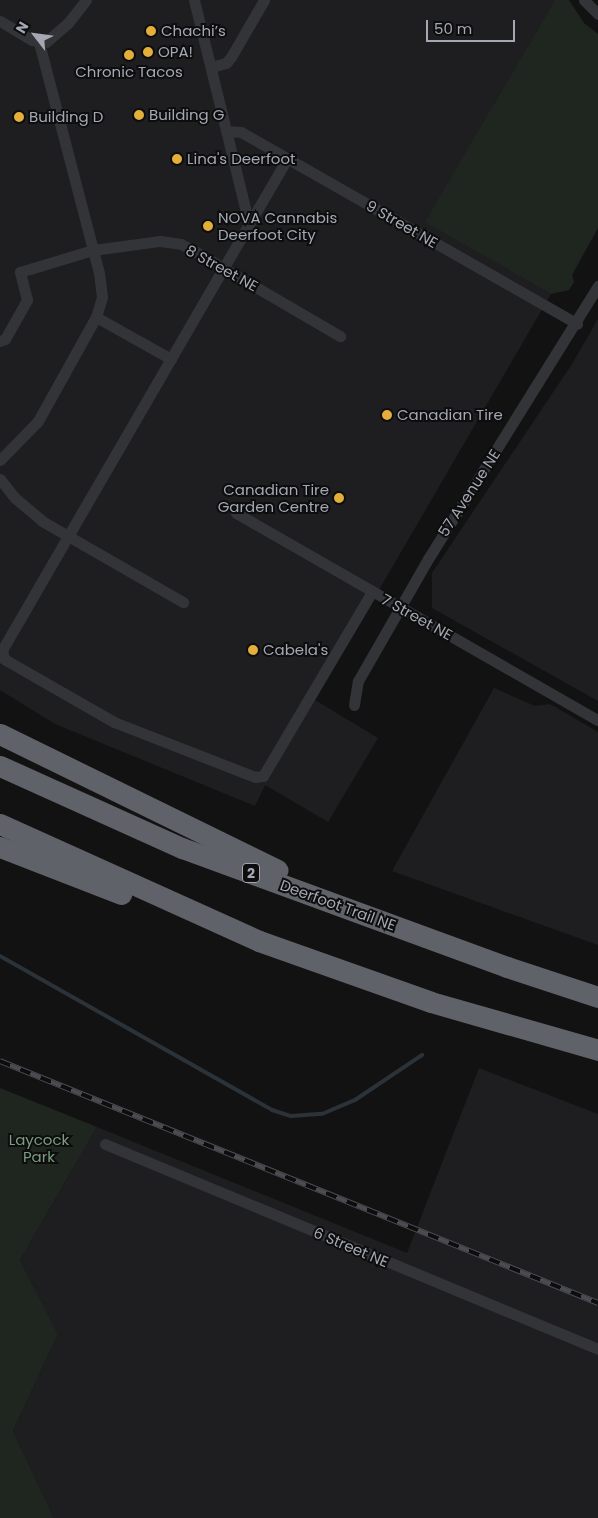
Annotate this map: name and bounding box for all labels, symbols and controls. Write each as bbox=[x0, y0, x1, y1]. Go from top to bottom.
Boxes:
north arrow bbox=[10, 10, 60, 60]
scale bar bbox=[428, 10, 517, 42]
text: N bbox=[11, 18, 33, 37]
text: 50 m bbox=[434, 18, 472, 39]
place label: Chachi’s bbox=[161, 22, 226, 40]
marker: Chachi’s bbox=[145, 25, 157, 37]
place label: OPA! bbox=[158, 43, 193, 61]
marker: OPA! bbox=[142, 46, 154, 58]
marker: Chronic Tacos bbox=[123, 49, 135, 61]
place label: Chronic Tacos bbox=[75, 63, 183, 81]
place label: Building G bbox=[149, 106, 224, 124]
place label: Building D bbox=[29, 108, 103, 126]
marker: Building G bbox=[133, 109, 145, 121]
marker: Building D bbox=[13, 111, 25, 123]
place label: Lina's Deerfoot bbox=[187, 150, 296, 168]
marker: Lina's Deerfoot bbox=[171, 153, 183, 165]
street label: 9 Street NE bbox=[363, 196, 441, 252]
place label: NOVA Cannabis Deerfoot City bbox=[218, 208, 337, 243]
marker: NOVA Cannabis Deerfoot City bbox=[202, 220, 214, 232]
street label: 8 Street NE bbox=[183, 241, 261, 295]
place label: Canadian Tire bbox=[397, 406, 503, 424]
marker: Canadian Tire bbox=[381, 409, 393, 421]
street label: 57 Avenue NE bbox=[434, 446, 504, 540]
place label: Canadian Tire Garden Centre bbox=[218, 480, 329, 515]
marker: Canadian Tire Garden Centre bbox=[333, 492, 345, 504]
street label: 7 Street NE bbox=[378, 590, 456, 644]
place label: Cabela's bbox=[263, 641, 328, 659]
marker: Cabela's bbox=[247, 644, 259, 656]
road number: 2 bbox=[241, 861, 261, 884]
street label: Deerfoot Trail NE bbox=[278, 876, 398, 934]
park label: Laycock Park bbox=[9, 1130, 69, 1165]
street label: 6 Street NE bbox=[311, 1223, 391, 1271]

